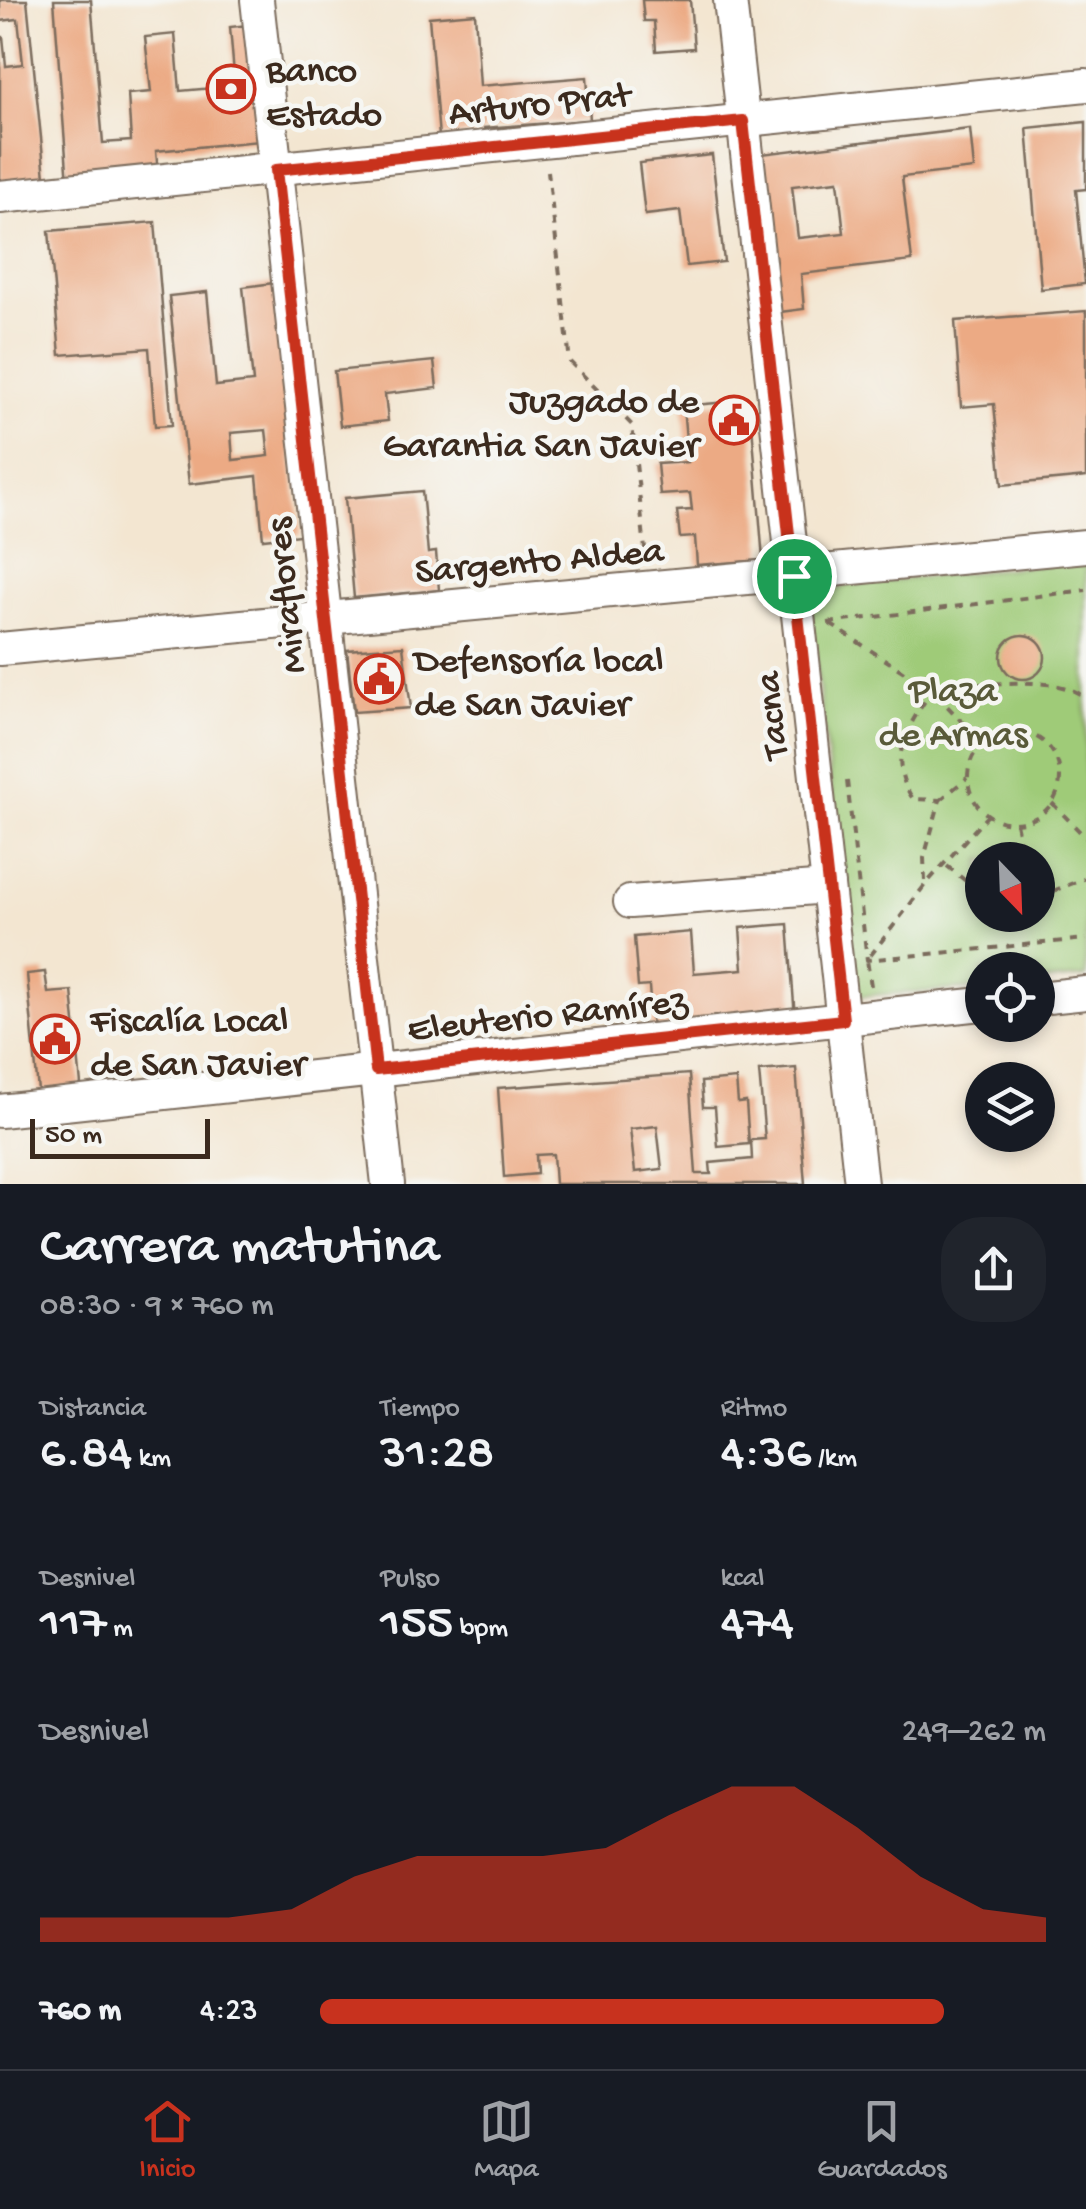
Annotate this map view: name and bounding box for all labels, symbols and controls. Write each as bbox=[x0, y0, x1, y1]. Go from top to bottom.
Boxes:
place label: Banco Estado bbox=[265, 51, 382, 139]
bank icon: Banco Estado bbox=[205, 63, 257, 115]
street label: Arturo Prat bbox=[447, 75, 636, 138]
place label: Juzgado de Garantia San Javier bbox=[382, 382, 703, 470]
public building icon: Juzgado de Garantia San Javier bbox=[708, 394, 760, 446]
street label: Miraflores bbox=[259, 515, 319, 675]
street label: Sargento Aldea bbox=[413, 531, 668, 597]
pin bbox=[752, 534, 837, 619]
icon: arrive bbox=[767, 549, 822, 604]
place label: Defensoría local de San Javier bbox=[411, 641, 664, 729]
public building icon: Defensoría local de San Javier bbox=[353, 653, 405, 705]
street label: Tacna bbox=[748, 668, 802, 763]
park label: Plaza de Armas bbox=[879, 671, 1028, 759]
north arrow bbox=[965, 842, 1055, 932]
map controls bbox=[965, 842, 1055, 1152]
button: locate bbox=[965, 952, 1055, 1042]
street label: Eleuterio Ramírez bbox=[406, 981, 691, 1055]
place label: Fiscalía Local de San Javier bbox=[89, 1001, 309, 1089]
public building icon: Fiscalía Local de San Javier bbox=[29, 1013, 81, 1065]
button: layers bbox=[965, 1062, 1055, 1152]
scale bar bbox=[30, 1114, 210, 1158]
text: 50 m bbox=[45, 1120, 102, 1153]
button: share bbox=[941, 1217, 1046, 1322]
text: Carrera matutina bbox=[40, 1218, 440, 1282]
text: 08:30 · 9 × 760 m bbox=[40, 1288, 274, 1326]
text: Distancia bbox=[40, 1393, 146, 1426]
text: Tiempo bbox=[380, 1393, 460, 1426]
text: Ritmo bbox=[721, 1393, 787, 1426]
text: 6.84 bbox=[40, 1426, 132, 1485]
text: 31:28 bbox=[380, 1426, 494, 1485]
text: 4:36 bbox=[721, 1426, 811, 1485]
text: km bbox=[132, 1443, 171, 1476]
text: /km bbox=[811, 1443, 857, 1476]
text: Desnivel bbox=[40, 1563, 135, 1596]
text: Pulso bbox=[380, 1563, 440, 1596]
text: kcal bbox=[721, 1563, 764, 1596]
text: 117 bbox=[40, 1596, 106, 1655]
text: 155 bbox=[380, 1596, 453, 1655]
text: 474 bbox=[721, 1596, 794, 1655]
text: m bbox=[106, 1613, 133, 1646]
text: bpm bbox=[453, 1613, 508, 1646]
text: Desnivel bbox=[40, 1714, 149, 1752]
text: 249–262 m bbox=[902, 1714, 1046, 1752]
text: 760 m bbox=[40, 1993, 121, 2031]
text: 4:23 bbox=[200, 1993, 257, 2031]
tab: Inicio bbox=[139, 2094, 196, 2187]
tab: Mapa bbox=[474, 2094, 539, 2187]
tab: Guardados bbox=[817, 2094, 947, 2187]

